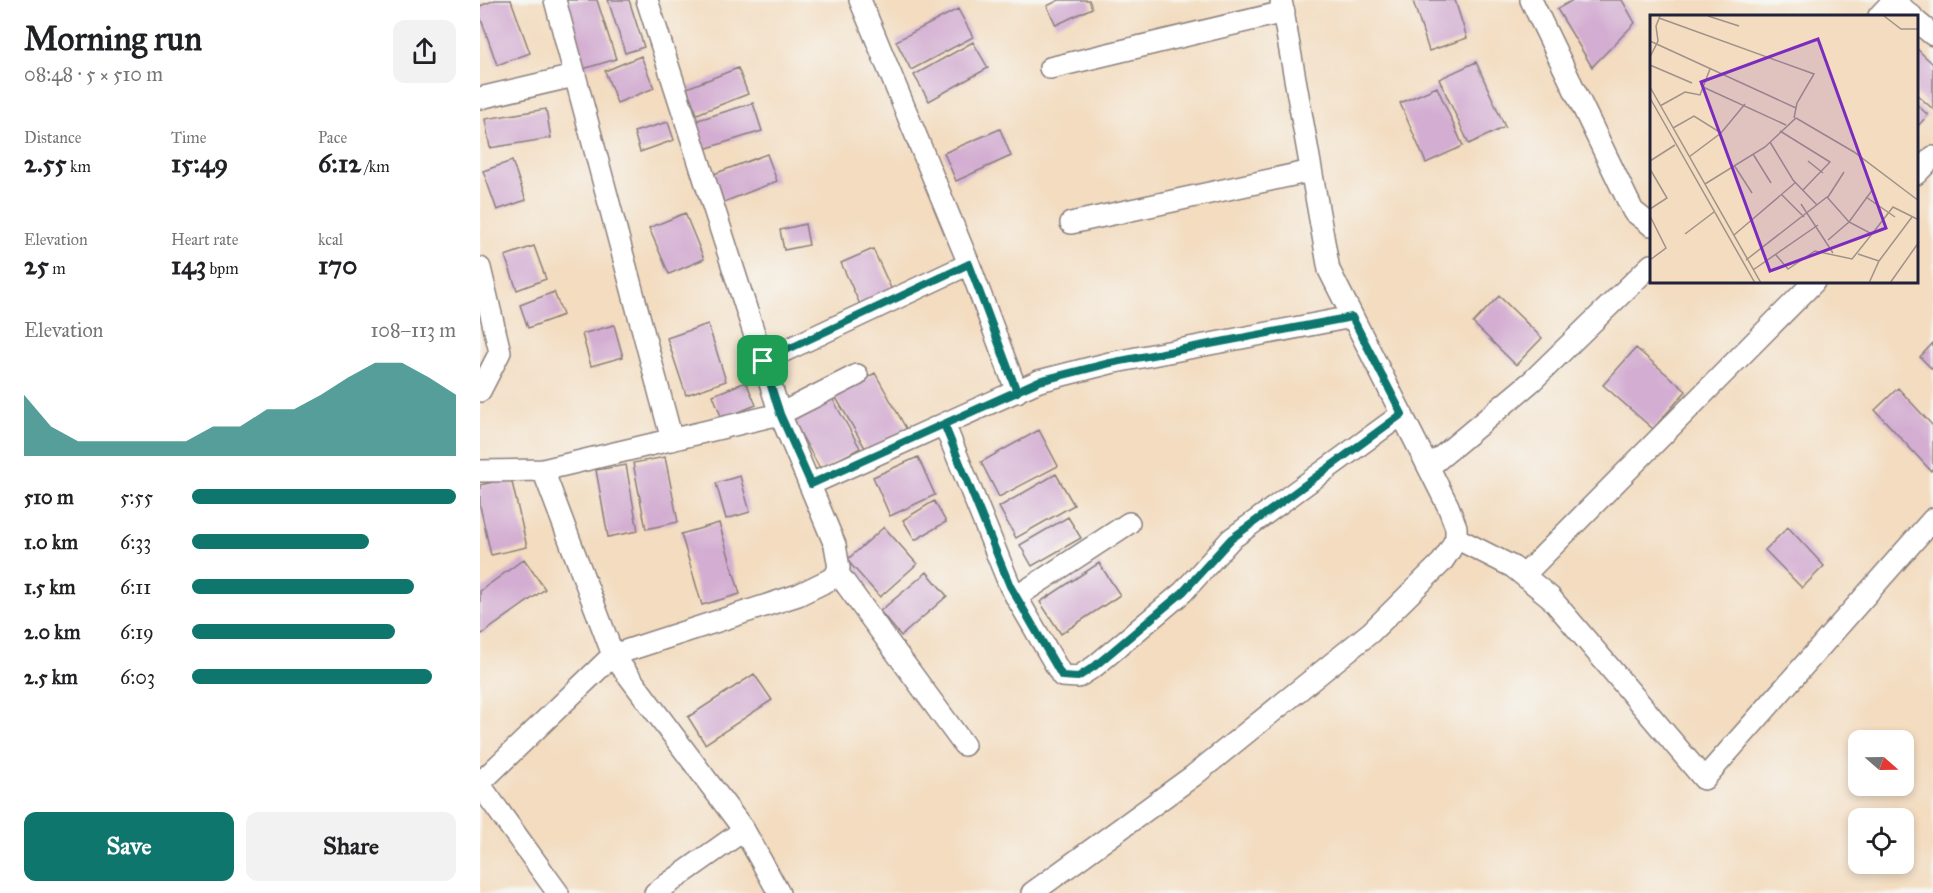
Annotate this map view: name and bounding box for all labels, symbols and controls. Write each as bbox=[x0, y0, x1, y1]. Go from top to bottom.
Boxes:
inset map bbox=[1650, 15, 1918, 284]
text: Morning run bbox=[24, 19, 202, 59]
button: share bbox=[393, 20, 456, 83]
text: 08:48 · 5 × 510 m bbox=[24, 62, 163, 86]
text: Distance bbox=[24, 128, 81, 147]
text: Time bbox=[171, 128, 206, 147]
text: Pace bbox=[318, 128, 347, 147]
text: 2.55 bbox=[24, 147, 67, 179]
text: 15:49 bbox=[171, 147, 228, 179]
text: 6:12 bbox=[318, 147, 361, 179]
text: km bbox=[67, 157, 91, 176]
text: /km bbox=[361, 157, 390, 176]
text: Elevation bbox=[24, 230, 88, 249]
text: Heart rate bbox=[171, 230, 238, 249]
text: kcal bbox=[318, 230, 343, 249]
text: 25 bbox=[24, 249, 49, 281]
text: 143 bbox=[171, 249, 206, 281]
text: 170 bbox=[318, 249, 357, 281]
text: m bbox=[49, 259, 66, 278]
text: bpm bbox=[206, 259, 239, 278]
text: Elevation bbox=[24, 318, 103, 342]
text: 108–113 m bbox=[371, 318, 456, 342]
pin bbox=[737, 335, 788, 386]
icon: arrive bbox=[746, 344, 779, 377]
text: 510 m bbox=[24, 485, 74, 509]
text: 5:55 bbox=[120, 485, 153, 509]
text: 1.0 km bbox=[24, 530, 78, 554]
text: 6:33 bbox=[120, 530, 151, 554]
text: 1.5 km bbox=[24, 575, 75, 599]
text: 6:11 bbox=[120, 575, 151, 599]
text: 2.0 km bbox=[24, 620, 80, 644]
text: 6:19 bbox=[120, 620, 154, 644]
text: 2.5 km bbox=[24, 665, 78, 689]
text: 6:03 bbox=[120, 665, 155, 689]
north arrow bbox=[1848, 730, 1914, 796]
map controls bbox=[1848, 730, 1914, 874]
button: locate bbox=[1848, 808, 1914, 874]
button: Save bbox=[24, 812, 234, 881]
button: Share bbox=[246, 812, 456, 881]

